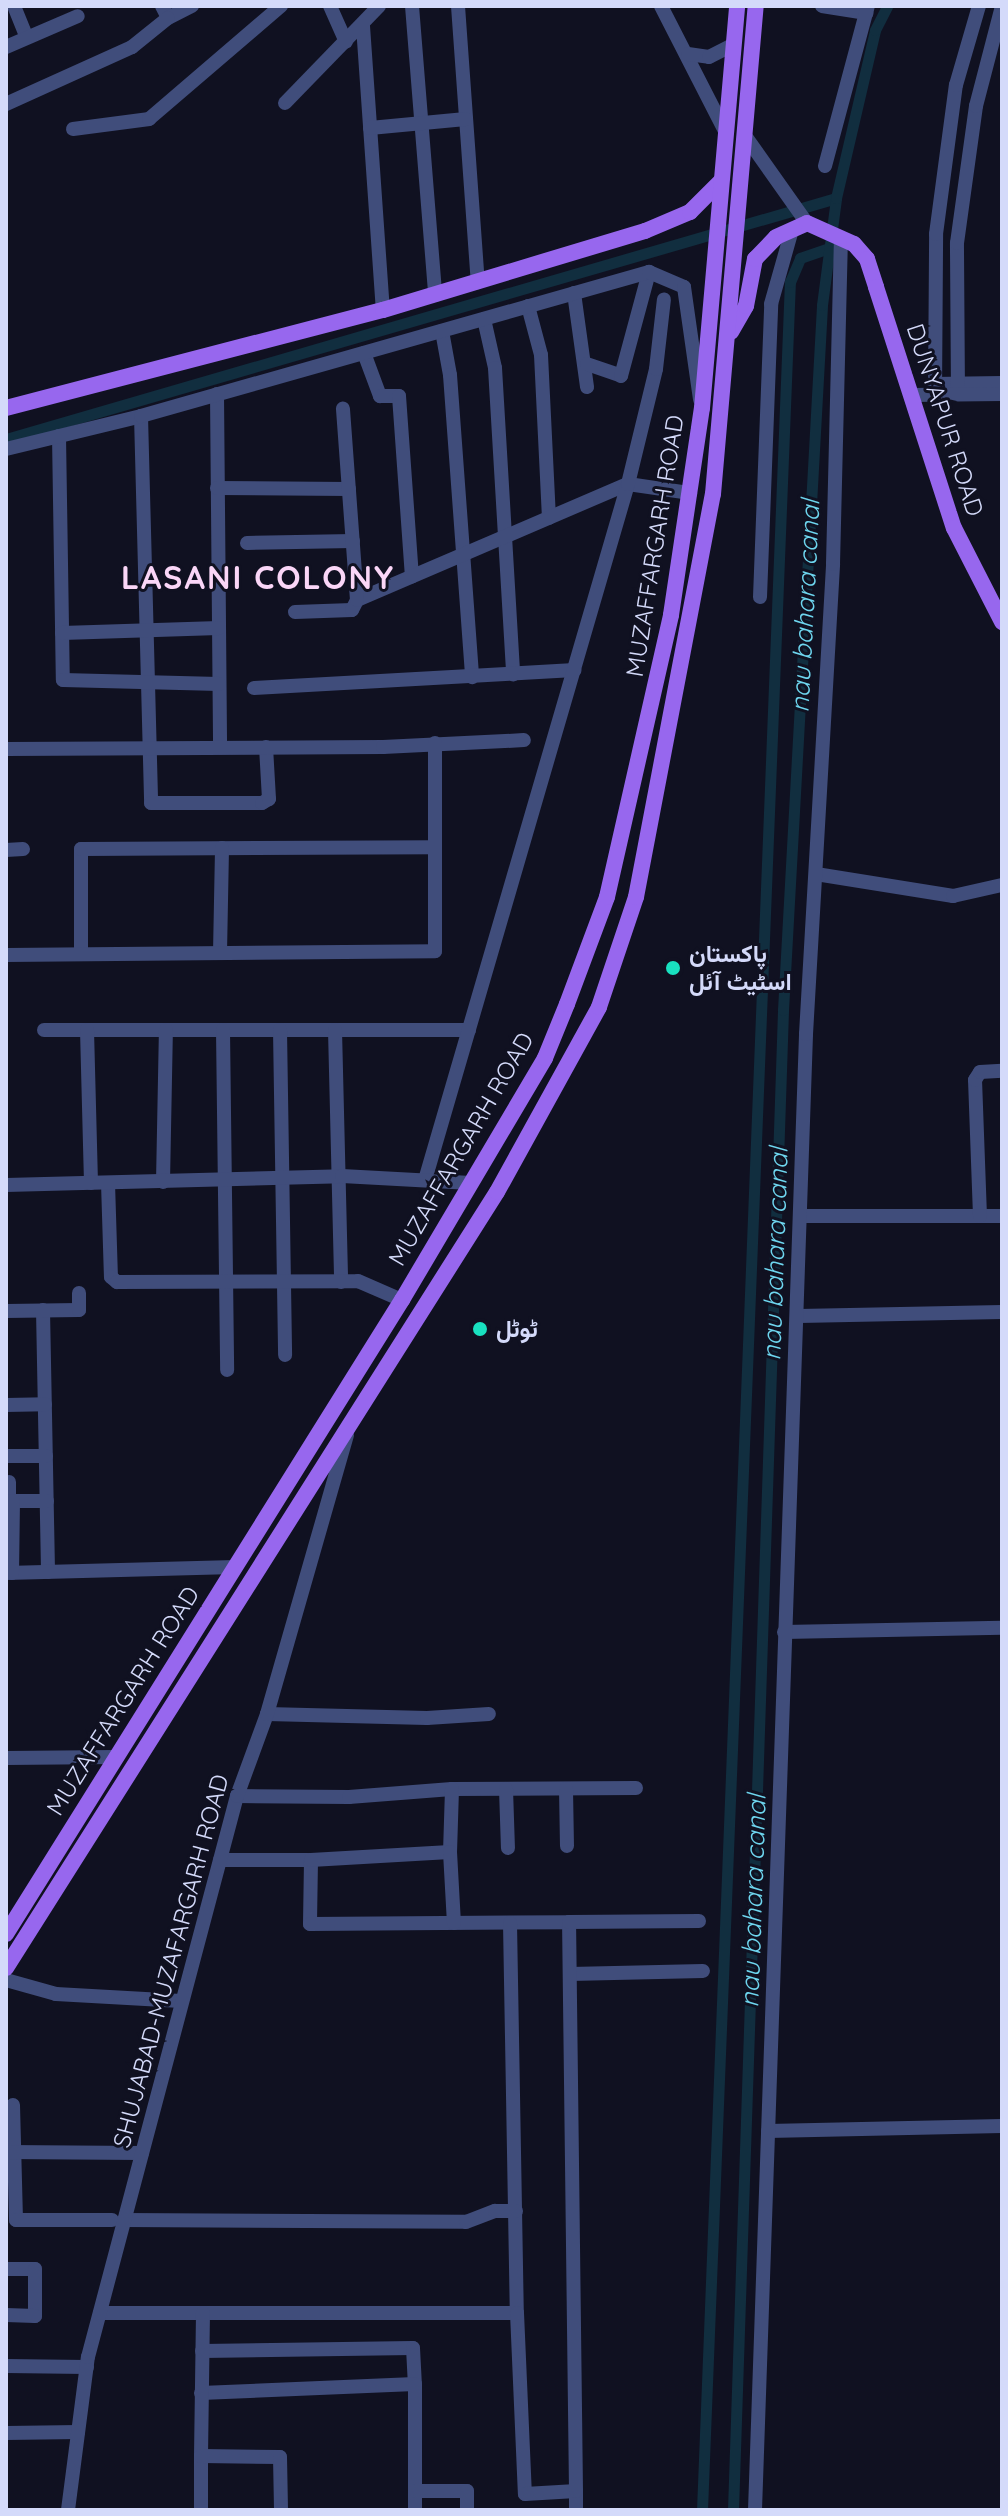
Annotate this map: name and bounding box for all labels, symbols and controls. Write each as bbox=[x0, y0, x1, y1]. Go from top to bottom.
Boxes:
street label: DUNYAPUR ROAD bbox=[900, 320, 990, 520]
street label: MUZAFFARGARH ROAD bbox=[620, 413, 690, 679]
water label: nau bahara canal bbox=[784, 499, 826, 713]
district label: LASANI COLONY bbox=[121, 558, 395, 596]
place label: پاکستان اسٹیٹ آئل bbox=[689, 940, 792, 996]
marker: پاکستان اسٹیٹ آئل bbox=[664, 959, 682, 977]
street label: MUZAFFARGARH ROAD bbox=[382, 1027, 540, 1271]
water label: nau bahara canal bbox=[756, 1147, 794, 1361]
place label: ٹوٹل bbox=[496, 1315, 538, 1343]
marker: ٹوٹل bbox=[471, 1320, 489, 1338]
street label: MUZAFFARGARH ROAD bbox=[41, 1581, 205, 1821]
street label: SHUJABAD-MUZAFARGARH ROAD bbox=[107, 1771, 235, 2151]
water label: nau bahara canal bbox=[734, 1794, 772, 2008]

